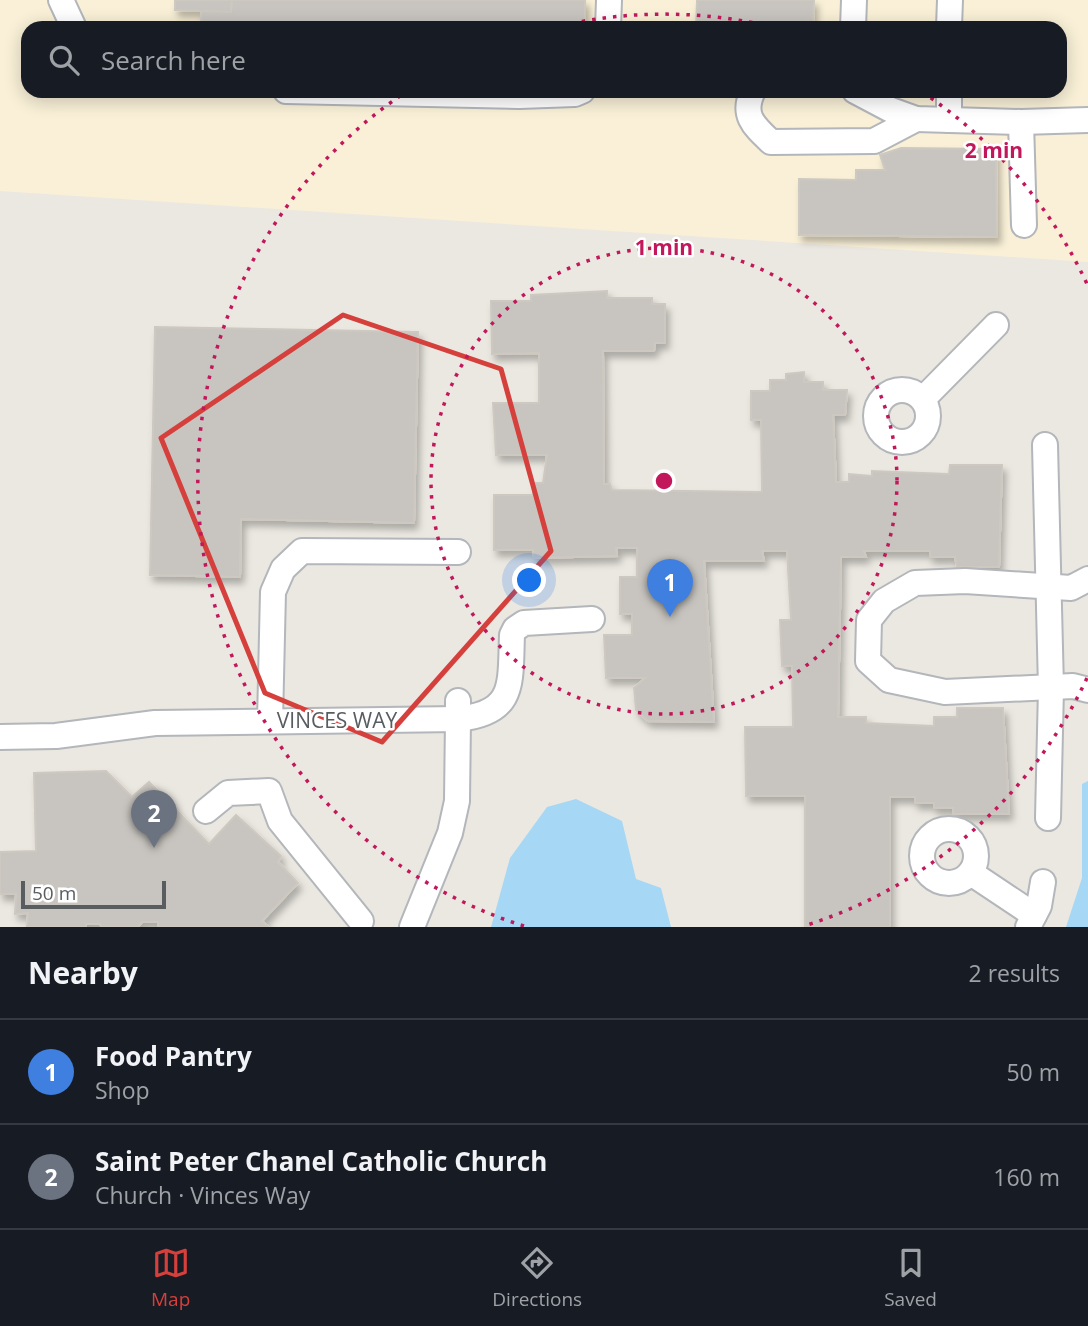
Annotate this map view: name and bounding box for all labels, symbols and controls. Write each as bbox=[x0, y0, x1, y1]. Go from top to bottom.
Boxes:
search box bbox=[21, 21, 1067, 98]
icon: search bbox=[45, 41, 83, 79]
text: Search here bbox=[101, 42, 246, 78]
text: 2 min bbox=[965, 136, 1023, 164]
text: 1 min bbox=[635, 233, 693, 261]
centre of rings bbox=[652, 469, 676, 493]
pin: 1 bbox=[647, 559, 693, 617]
your location bbox=[512, 563, 546, 597]
street label: VINCES WAY bbox=[277, 706, 397, 734]
pin: 2 bbox=[131, 790, 177, 848]
scale bar bbox=[21, 878, 166, 910]
text: 50 m bbox=[32, 880, 76, 906]
text: Nearby bbox=[28, 952, 138, 993]
text: 2 results bbox=[969, 957, 1060, 989]
text: Food Pantry bbox=[95, 1038, 252, 1074]
text: 1 bbox=[44, 1056, 58, 1088]
text: 50 m bbox=[1006, 1056, 1060, 1088]
text: Shop bbox=[95, 1074, 150, 1106]
text: Saint Peter Chanel Catholic Church bbox=[95, 1143, 547, 1179]
text: 2 bbox=[44, 1161, 58, 1193]
text: 160 m bbox=[993, 1161, 1060, 1193]
text: Church · Vinces Way bbox=[95, 1179, 310, 1211]
tab: Map bbox=[151, 1244, 190, 1312]
tab: Directions bbox=[492, 1244, 582, 1312]
tab: Saved bbox=[884, 1244, 937, 1312]

